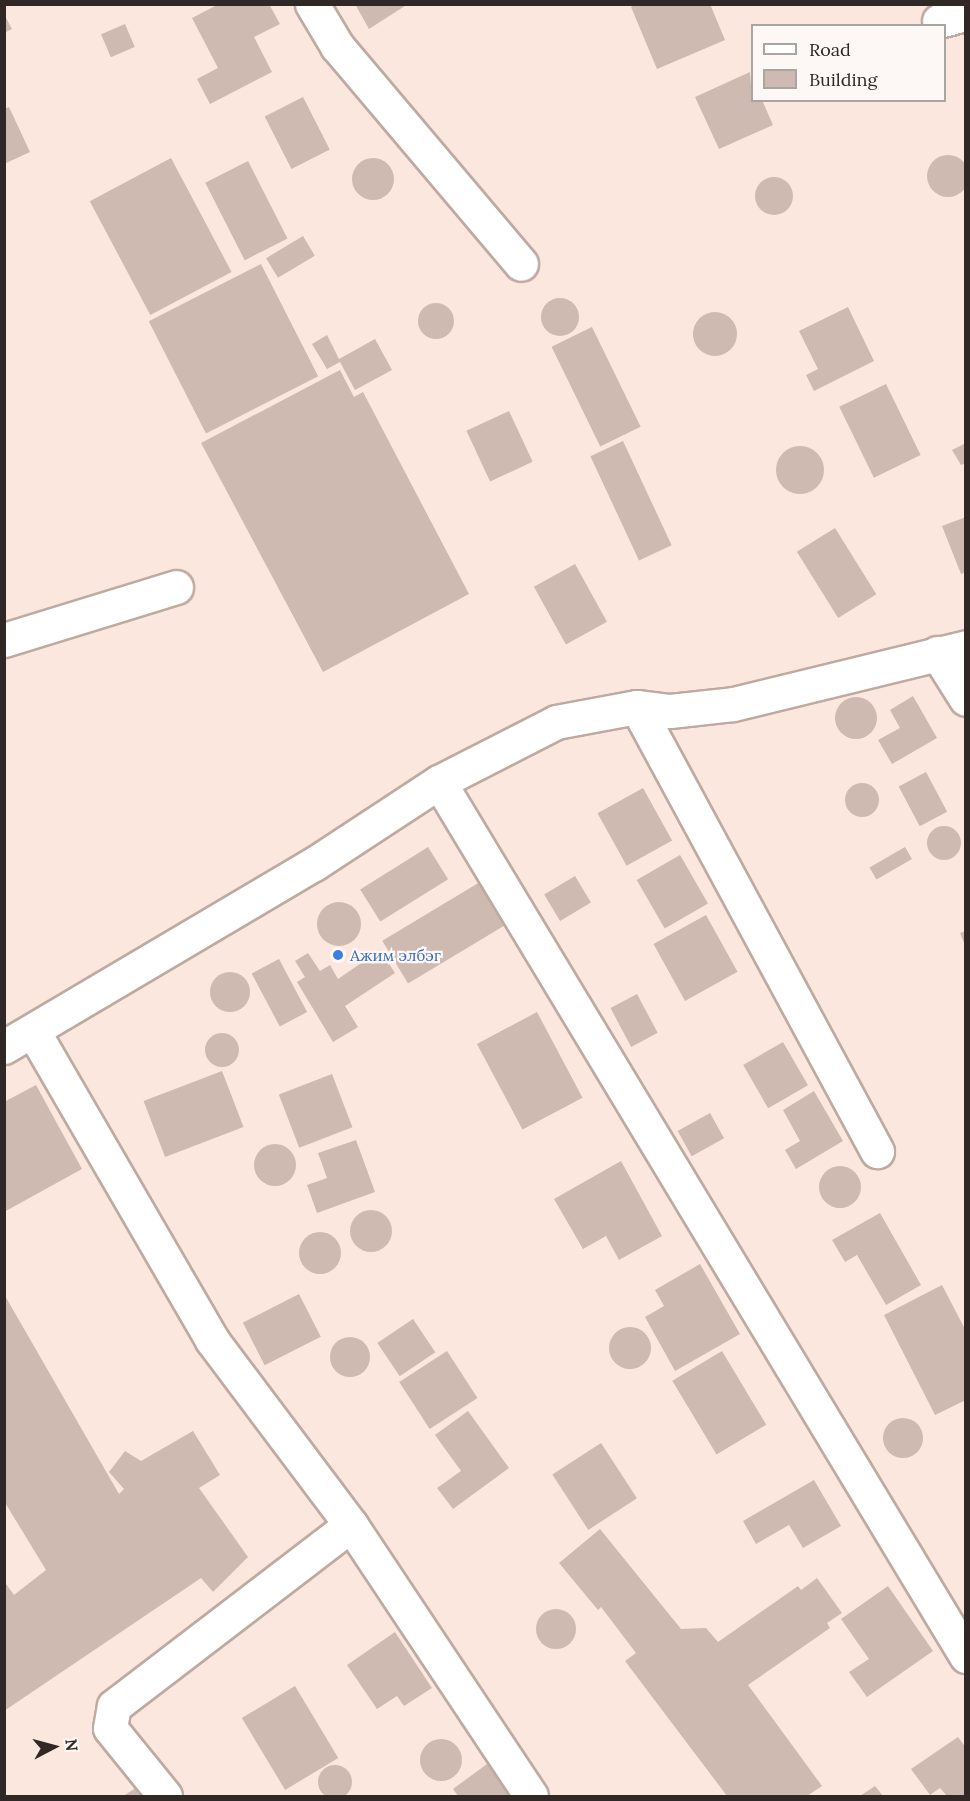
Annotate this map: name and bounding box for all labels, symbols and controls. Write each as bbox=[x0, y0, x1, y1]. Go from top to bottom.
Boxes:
legend bbox=[751, 24, 946, 102]
text: Road bbox=[809, 38, 851, 61]
text: Building bbox=[809, 68, 877, 91]
place label: Ажим элбэг bbox=[350, 945, 441, 965]
marker: Ажим элбэг bbox=[331, 948, 345, 962]
north arrow bbox=[24, 1717, 84, 1777]
text: N bbox=[61, 1738, 82, 1752]

